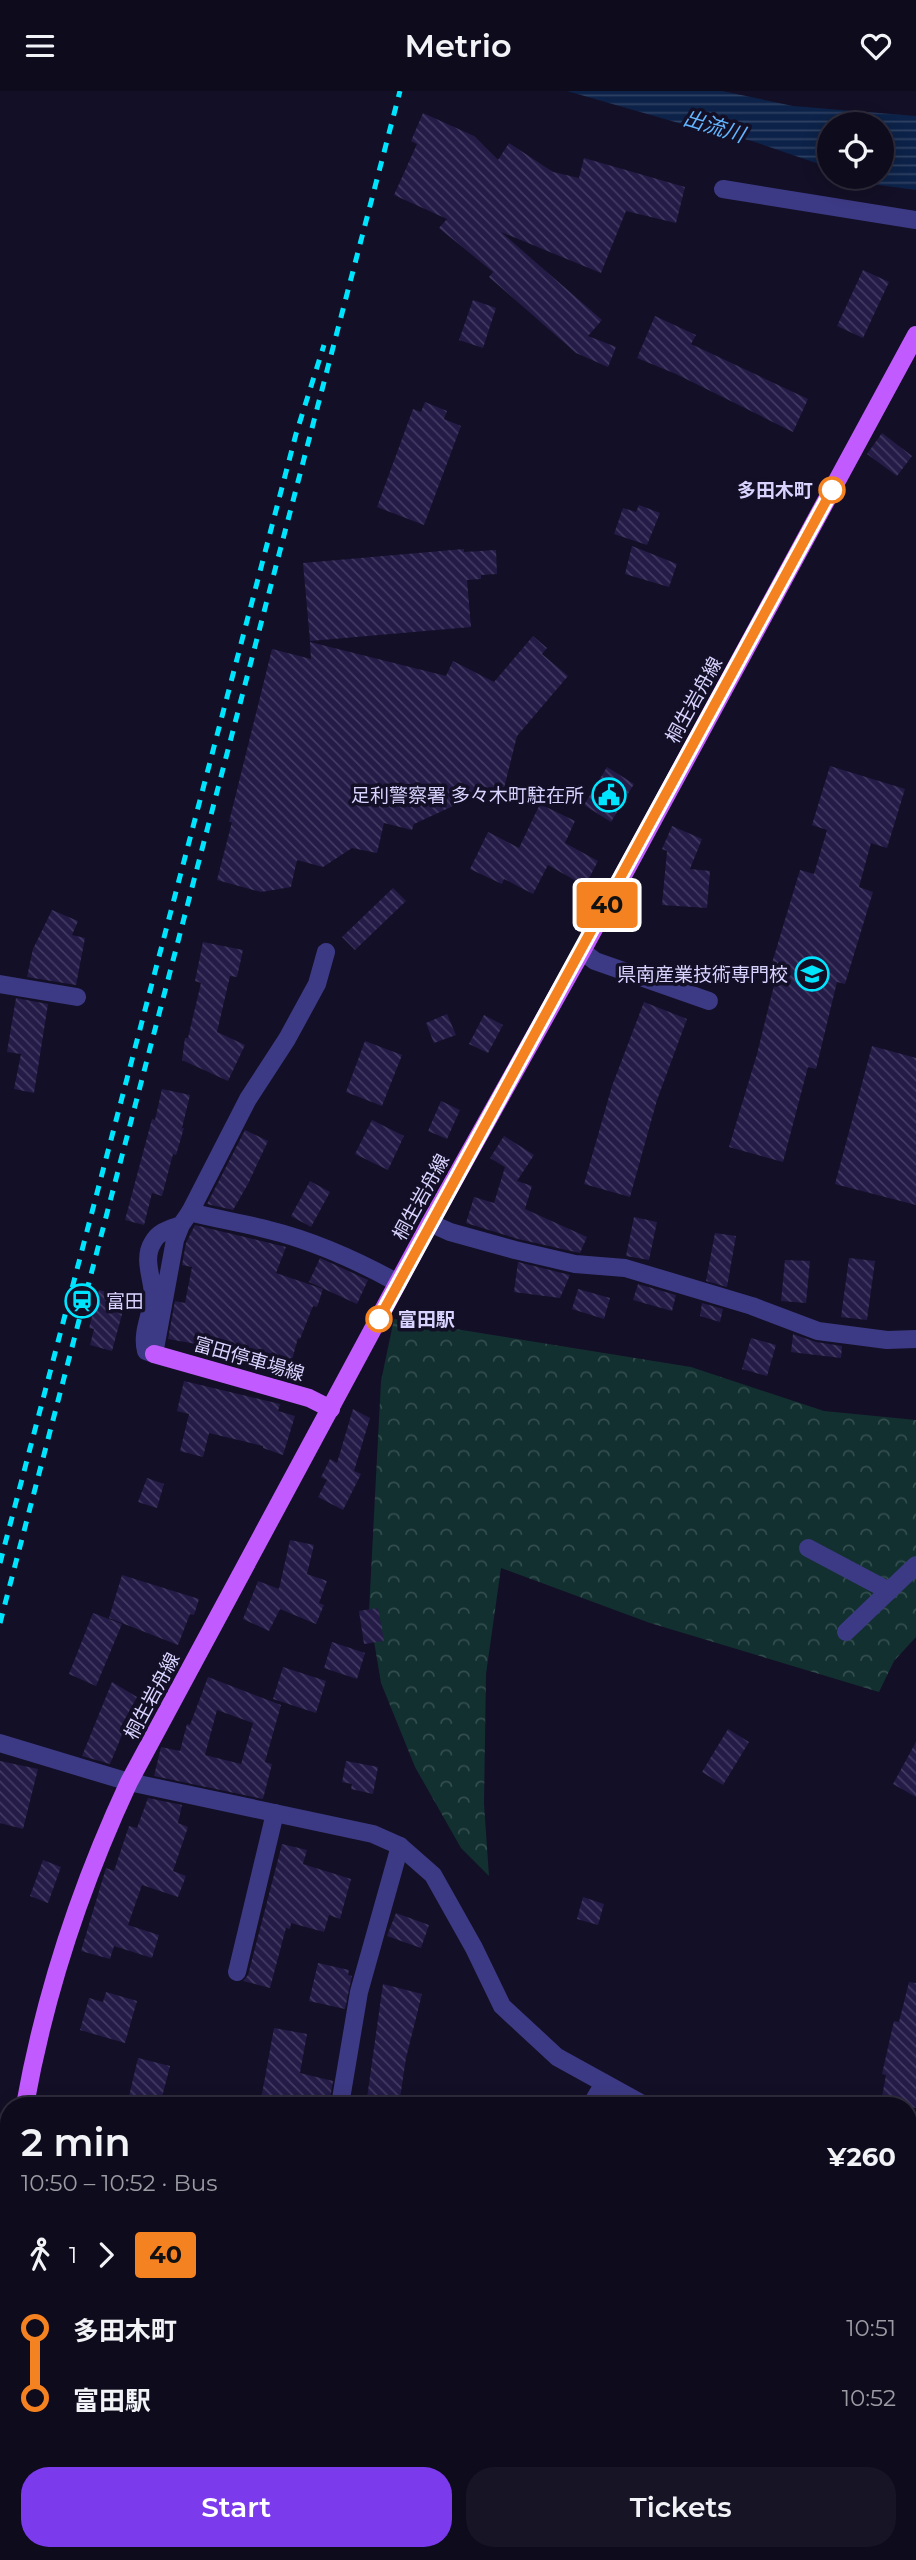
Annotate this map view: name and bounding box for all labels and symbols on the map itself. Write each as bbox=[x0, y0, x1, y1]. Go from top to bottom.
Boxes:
water label: 出流川 bbox=[680, 105, 750, 148]
marker: 多田木町 bbox=[819, 477, 845, 503]
place label: 多田木町 bbox=[737, 479, 813, 502]
street label: 桐生岩舟線 bbox=[661, 653, 727, 747]
public building icon: 足利警察署 多々木町駐在所 bbox=[590, 776, 628, 814]
place label: 足利警察署 多々木町駐在所 bbox=[351, 784, 584, 807]
line badge: 40 bbox=[576, 882, 638, 928]
school or university icon: 県南産業技術専門校 bbox=[793, 955, 831, 993]
place label: 県南産業技術専門校 bbox=[617, 963, 788, 986]
street label: 桐生岩舟線 bbox=[388, 1150, 454, 1244]
station icon: 富田 bbox=[63, 1282, 101, 1320]
place label: 富田 bbox=[106, 1290, 144, 1313]
marker: 富田駅 bbox=[366, 1306, 392, 1332]
place label: 富田駅 bbox=[398, 1308, 455, 1331]
street label: 富田停車場線 bbox=[191, 1332, 307, 1386]
street label: 桐生岩舟線 bbox=[120, 1649, 184, 1743]

